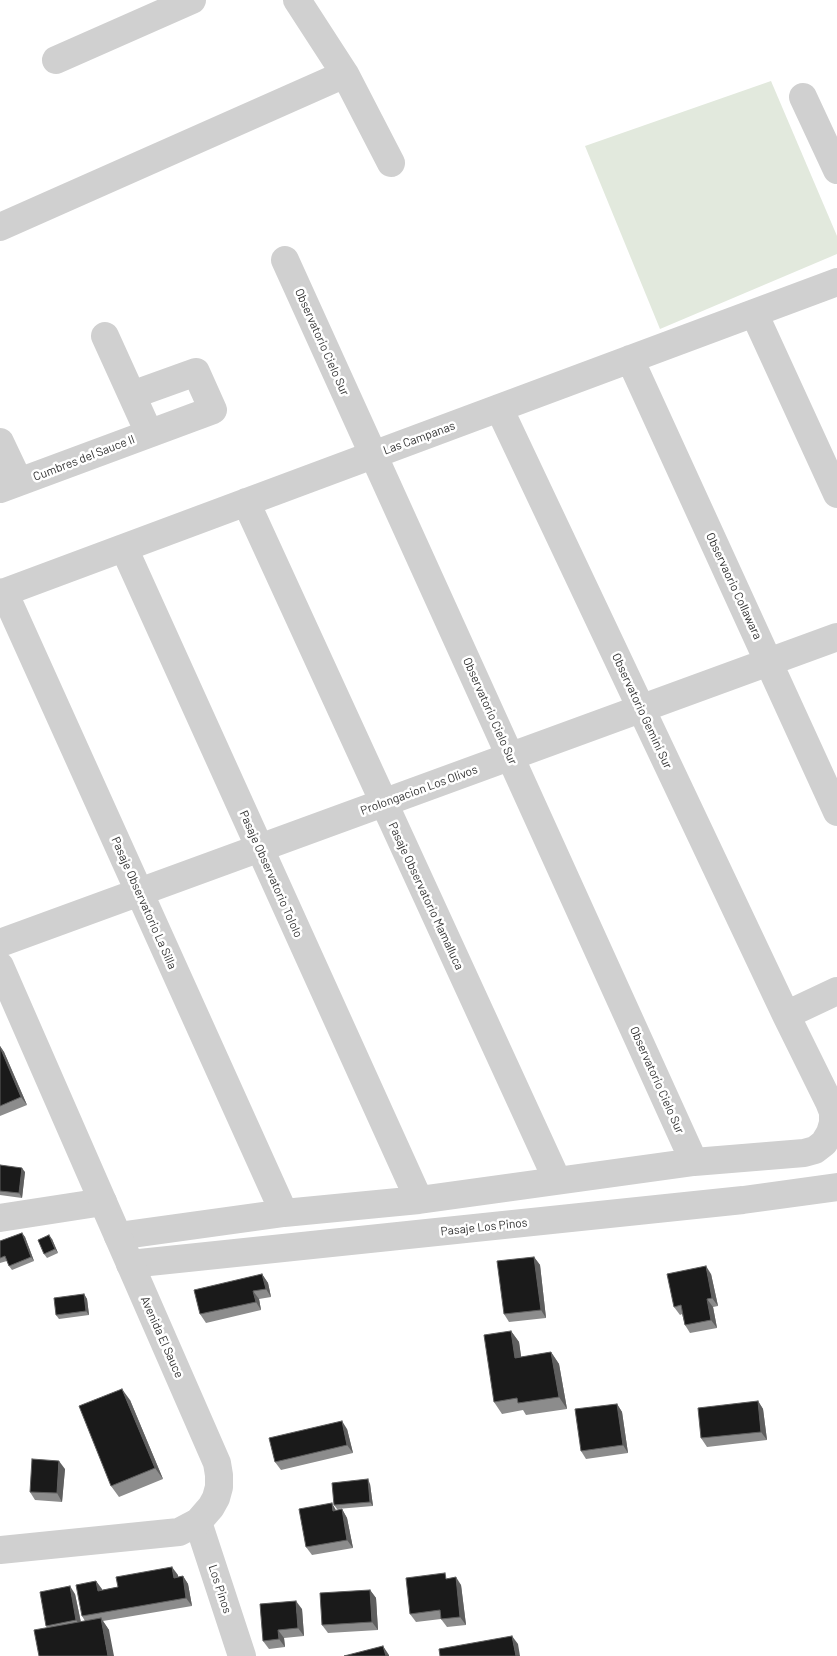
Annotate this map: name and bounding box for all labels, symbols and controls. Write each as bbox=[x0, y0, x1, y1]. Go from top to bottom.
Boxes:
street label: Observatorio Cielo Sur bbox=[292, 286, 352, 398]
street label: Las Campanas bbox=[381, 418, 457, 458]
street label: Cumbres del Sauce II bbox=[31, 432, 137, 484]
street label: Observaorio Collawara bbox=[703, 530, 765, 642]
street label: Observatorio Gemini Sur bbox=[609, 651, 675, 771]
street label: Observatorio Cielo Sur bbox=[460, 655, 520, 767]
street label: Prolongacion Los Olivos bbox=[358, 762, 480, 818]
street label: Pasaje Observatorio Tololo bbox=[236, 808, 306, 940]
street label: Pasaje Observatorio Mamalluca bbox=[385, 820, 467, 972]
street label: Pasaje Observatorio La Silla bbox=[108, 835, 180, 971]
street label: Observatorio Cielo Sur bbox=[627, 1024, 687, 1136]
street label: Pasaje Los Pinos bbox=[440, 1215, 528, 1239]
street label: Avenida El Sauce bbox=[138, 1294, 186, 1380]
street label: Los Pinos bbox=[205, 1563, 235, 1615]

